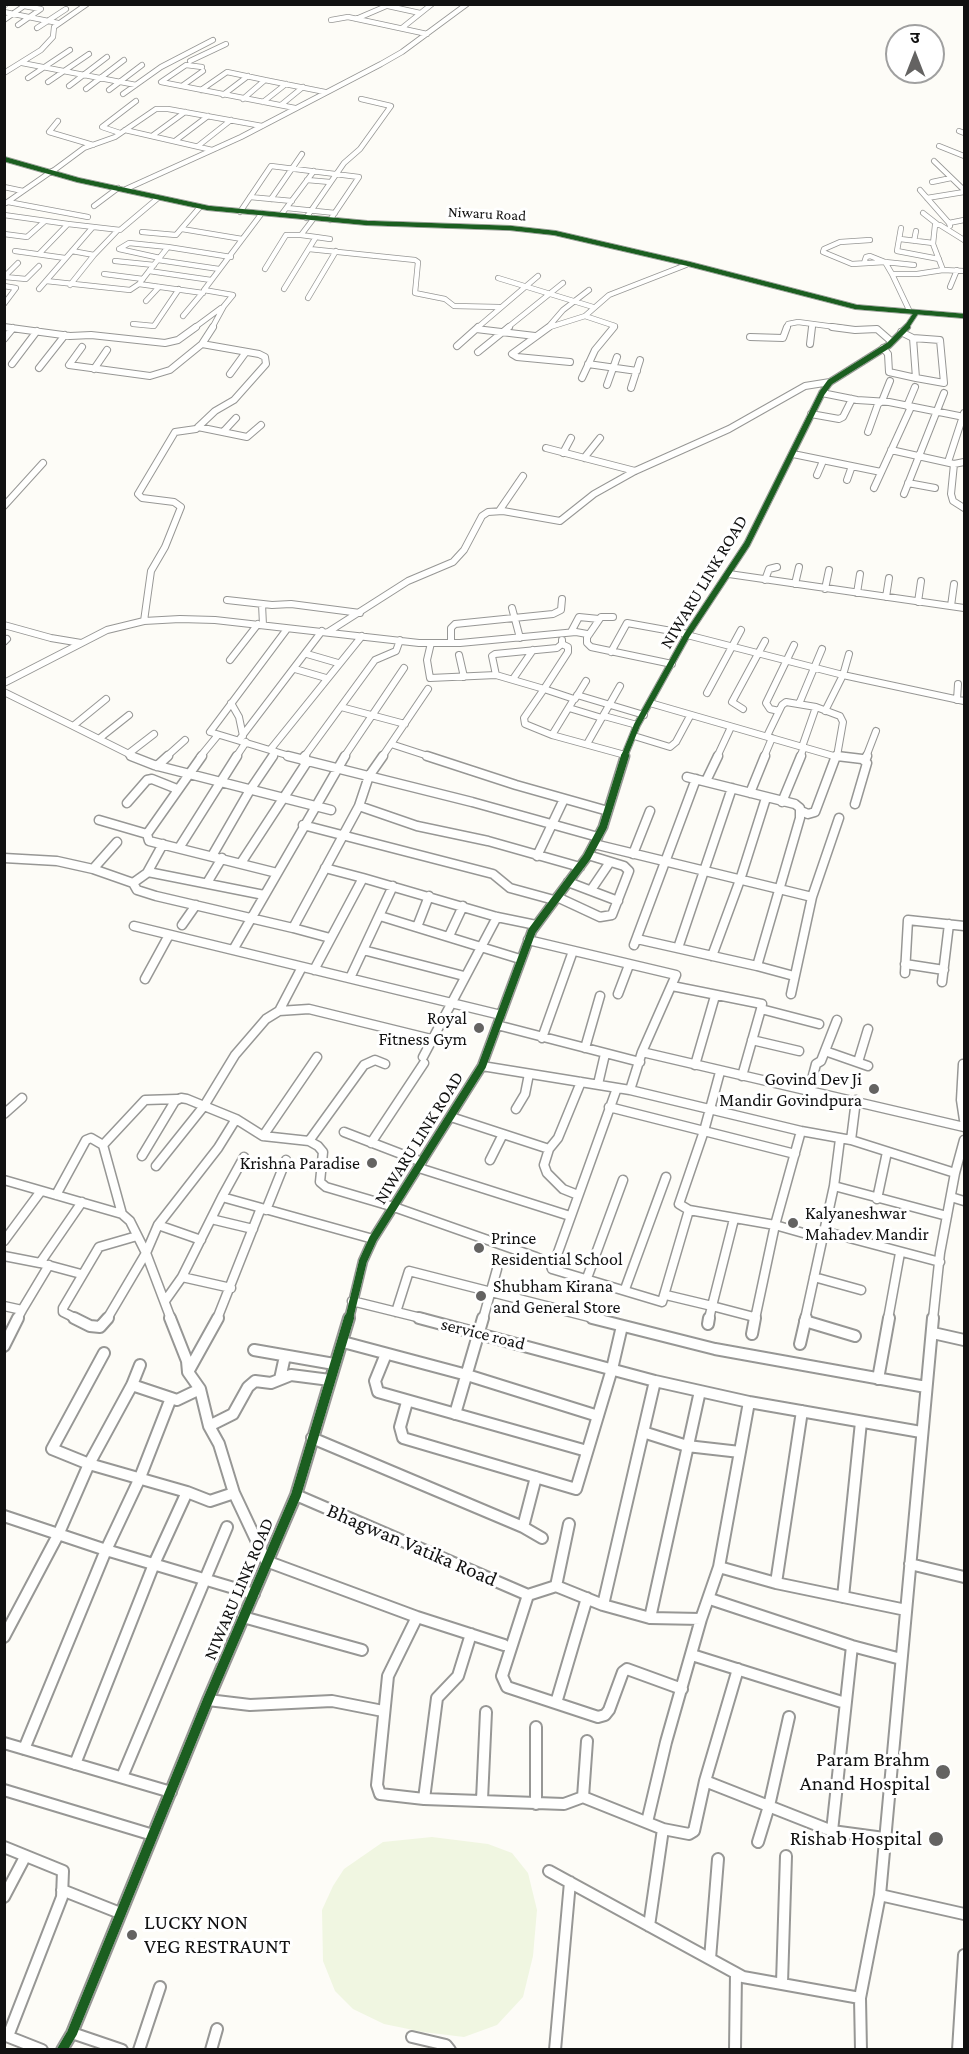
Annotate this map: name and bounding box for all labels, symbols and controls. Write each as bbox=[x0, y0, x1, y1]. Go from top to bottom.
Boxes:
north arrow bbox=[885, 24, 945, 84]
text: उ bbox=[910, 29, 920, 46]
street label: Niwaru Road bbox=[447, 203, 527, 225]
street label: NIWARU LINK ROAD bbox=[656, 511, 752, 653]
place label: Royal Fitness Gym bbox=[378, 1007, 467, 1050]
marker: Royal Fitness Gym bbox=[472, 1021, 486, 1035]
street label: NIWARU LINK ROAD bbox=[370, 1068, 468, 1208]
place label: Govind Dev Ji Mandir Govindpura bbox=[719, 1068, 862, 1110]
marker: Govind Dev Ji Mandir Govindpura bbox=[867, 1082, 881, 1096]
place label: Krishna Paradise bbox=[240, 1152, 360, 1174]
marker: Krishna Paradise bbox=[365, 1156, 379, 1170]
place label: Kalyaneshwar Mahadev Mandir bbox=[805, 1202, 929, 1244]
marker: Kalyaneshwar Mahadev Mandir bbox=[786, 1216, 800, 1230]
place label: Prince Residential School bbox=[491, 1227, 623, 1270]
marker: Prince Residential School bbox=[472, 1241, 486, 1255]
place label: Shubham Kirana and General Store bbox=[493, 1275, 620, 1318]
marker: Shubham Kirana and General Store bbox=[474, 1289, 488, 1303]
street label: service road bbox=[439, 1313, 527, 1355]
street label: Bhagwan Vatika Road bbox=[323, 1498, 501, 1592]
street label: NIWARU LINK ROAD bbox=[199, 1515, 279, 1663]
place label: Param Brahm Anand Hospital bbox=[800, 1747, 930, 1797]
marker: Param Brahm Anand Hospital bbox=[934, 1763, 952, 1781]
place label: Rishab Hospital bbox=[790, 1826, 922, 1852]
marker: Rishab Hospital bbox=[927, 1830, 945, 1848]
place label: LUCKY NON VEG RESTRAUNT bbox=[144, 1910, 290, 1960]
marker: LUCKY NON VEG RESTRAUNT bbox=[125, 1928, 139, 1942]

